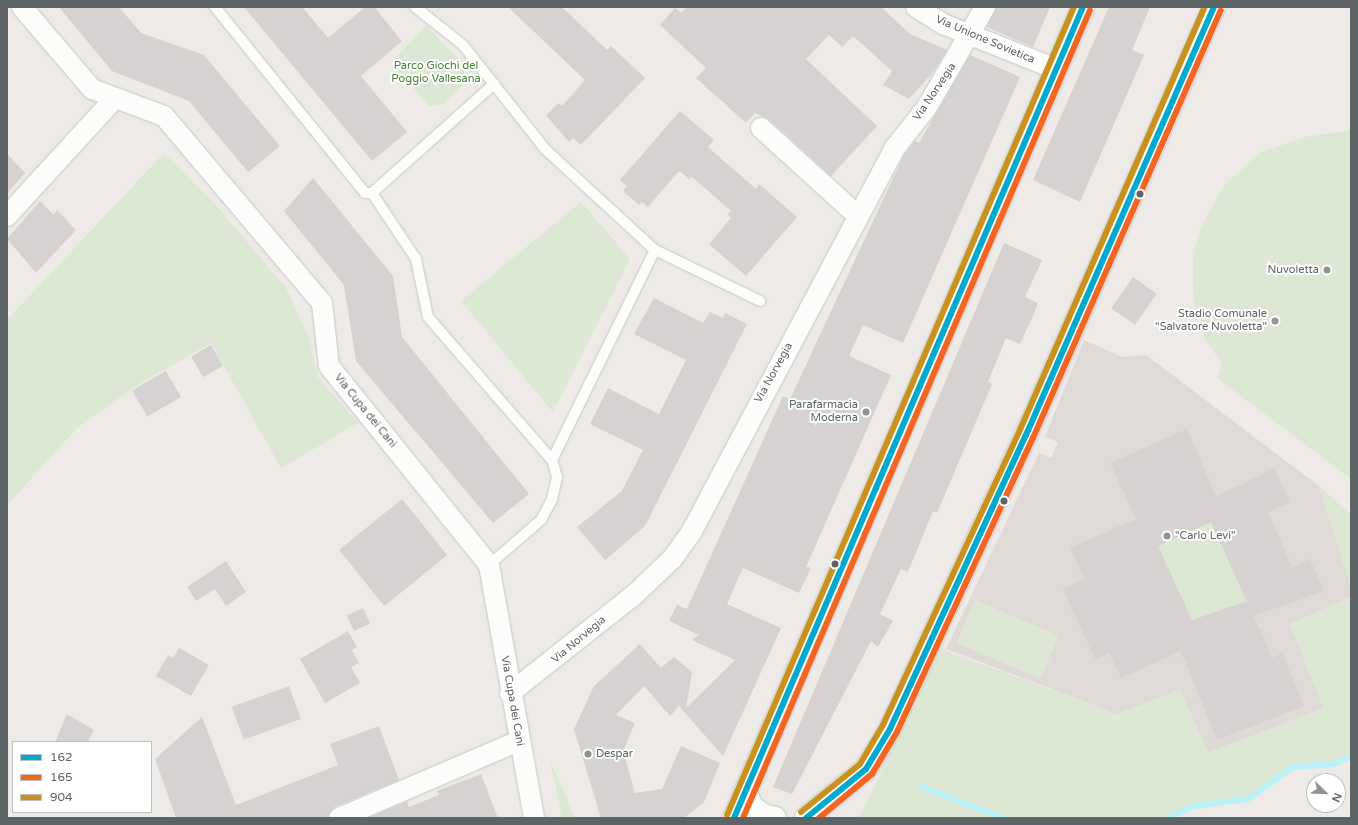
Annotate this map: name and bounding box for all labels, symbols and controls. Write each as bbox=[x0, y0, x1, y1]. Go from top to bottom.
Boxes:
street label: Via Unione Sovietica bbox=[933, 13, 1037, 67]
park label: Parco Giochi del Poggio Vallesana bbox=[391, 60, 481, 86]
street label: Via Norvegia bbox=[911, 61, 959, 123]
unlabelled marker bbox=[1135, 189, 1145, 199]
place label: Nuvoletta bbox=[1268, 263, 1319, 277]
marker: Nuvoletta bbox=[1322, 265, 1332, 275]
place label: Stadio Comunale "Salvatore Nuvoletta" bbox=[1155, 308, 1267, 334]
marker: Stadio Comunale "Salvatore Nuvoletta" bbox=[1270, 316, 1280, 326]
street label: Via Norvegia bbox=[752, 341, 796, 405]
street label: Via Cupa dei Cani bbox=[331, 371, 399, 451]
place label: Parafarmacia Moderna bbox=[789, 399, 858, 425]
marker: Parafarmacia Moderna bbox=[861, 407, 871, 417]
unlabelled marker bbox=[999, 496, 1009, 506]
place label: "Carlo Levi" bbox=[1175, 529, 1235, 543]
marker: "Carlo Levi" bbox=[1162, 531, 1172, 541]
unlabelled marker bbox=[830, 559, 840, 569]
street label: Via Norvegia bbox=[549, 613, 609, 667]
street label: Via Cupa dei Cani bbox=[498, 655, 526, 747]
legend bbox=[12, 741, 152, 813]
place label: Despar bbox=[596, 747, 633, 761]
marker: Despar bbox=[583, 749, 593, 759]
text: 162 bbox=[50, 750, 73, 764]
text: 165 bbox=[50, 770, 73, 784]
north arrow bbox=[1306, 773, 1346, 813]
text: 904 bbox=[50, 790, 73, 804]
text: N bbox=[1329, 791, 1344, 804]

